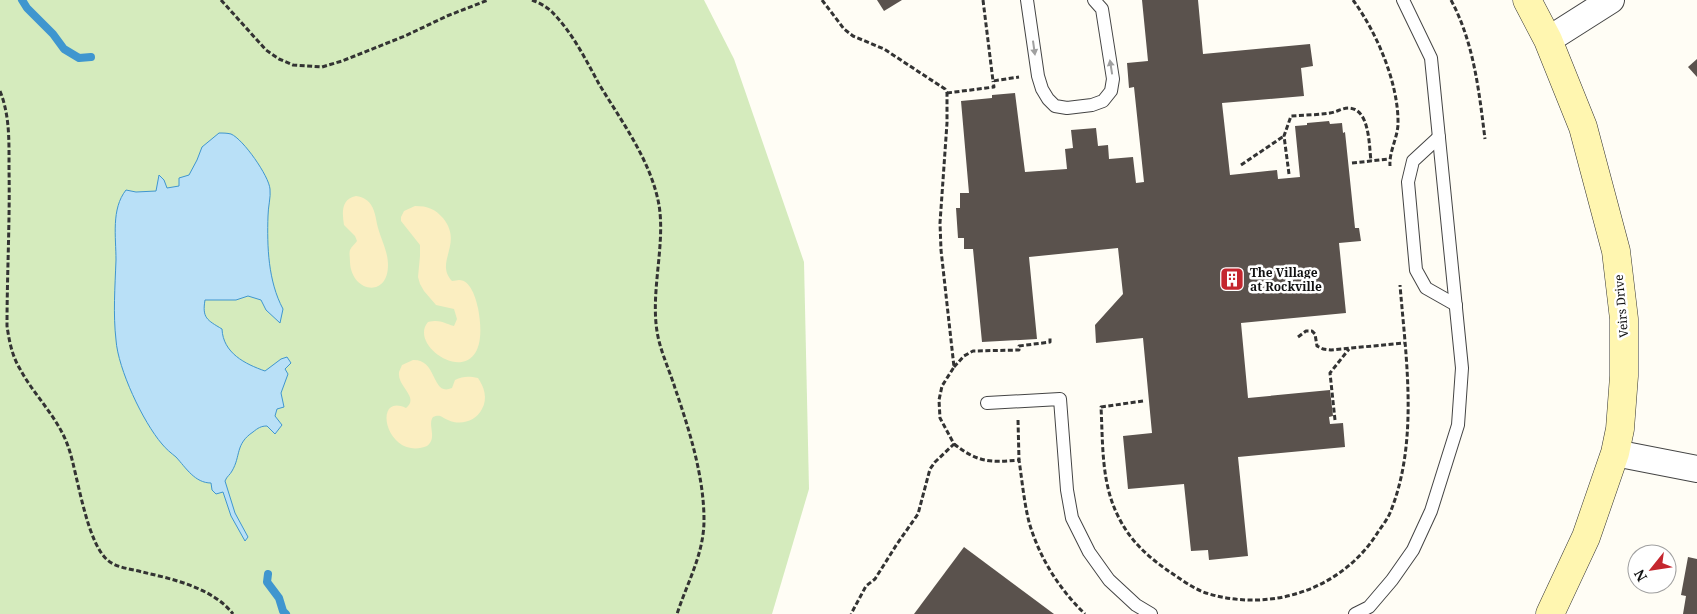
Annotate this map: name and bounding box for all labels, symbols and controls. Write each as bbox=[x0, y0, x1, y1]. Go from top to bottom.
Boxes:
one-way arrow bbox=[1030, 41, 1038, 57]
one-way arrow bbox=[1106, 58, 1114, 74]
place label: The Village at Rockville bbox=[1250, 264, 1322, 295]
building icon: The Village at Rockville bbox=[1219, 266, 1245, 292]
street label: Veirs Drive bbox=[1610, 274, 1632, 338]
north arrow bbox=[1627, 544, 1677, 594]
text: N bbox=[1629, 566, 1651, 585]

